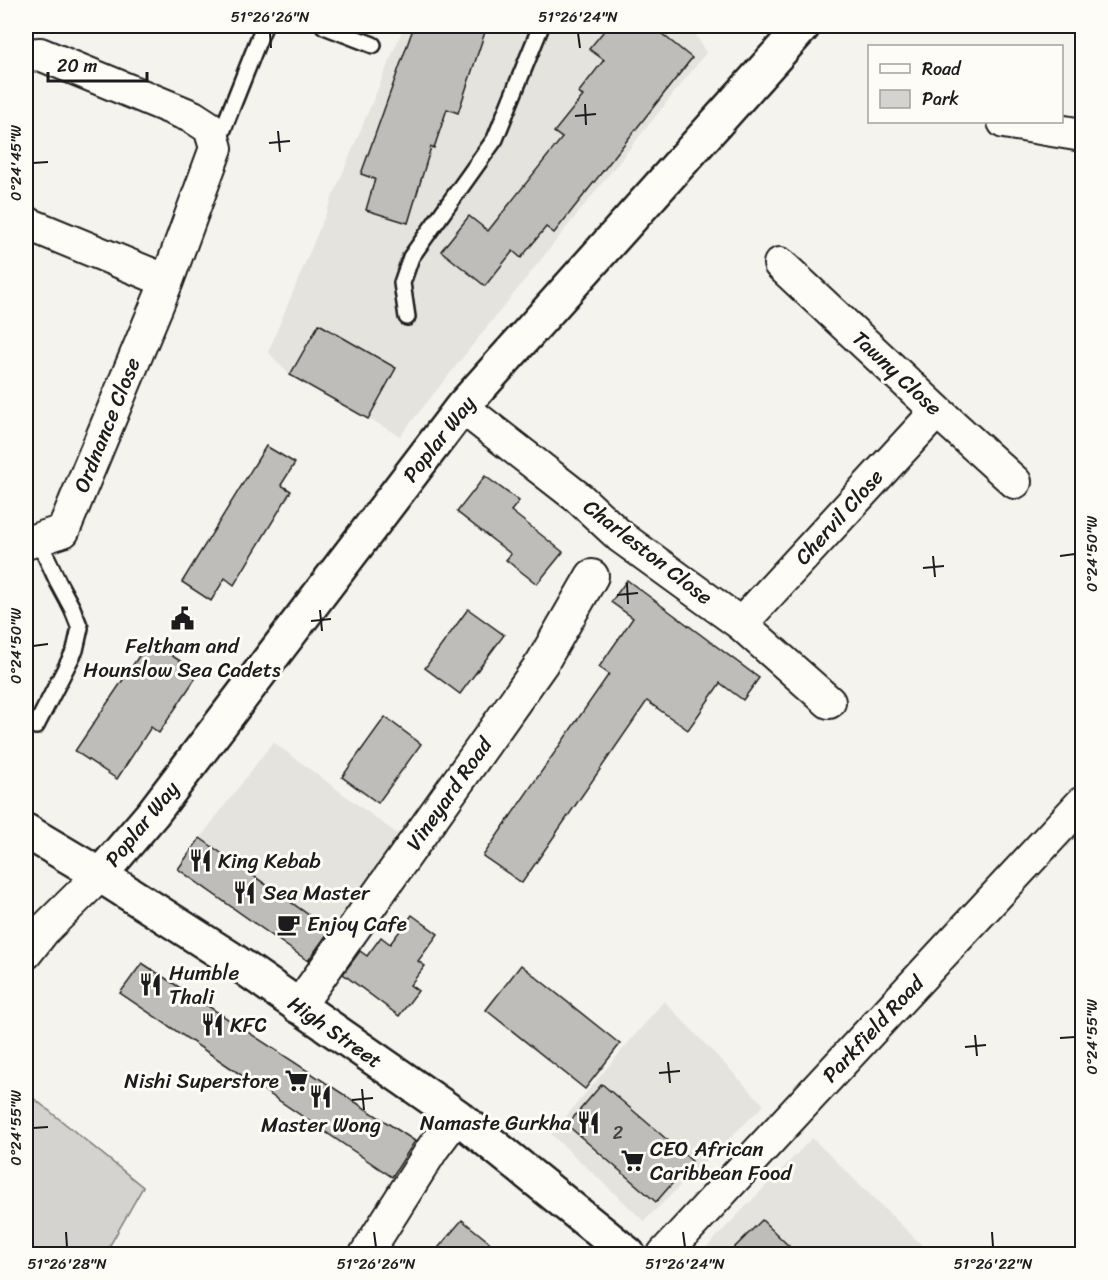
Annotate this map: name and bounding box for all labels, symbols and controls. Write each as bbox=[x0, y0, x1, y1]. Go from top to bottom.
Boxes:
text: 51°26'26"N bbox=[231, 4, 310, 30]
text: 51°26'24"N bbox=[538, 4, 618, 30]
scale bar bbox=[48, 45, 147, 83]
legend bbox=[868, 45, 1063, 123]
text: 20 m bbox=[57, 50, 97, 82]
text: Road bbox=[922, 53, 962, 85]
text: Park bbox=[922, 83, 959, 115]
text: 0°24'45"W bbox=[3, 125, 29, 201]
street label: Tawny Close bbox=[843, 321, 951, 425]
street label: Ordnance Close bbox=[63, 351, 152, 499]
street label: Poplar Way bbox=[392, 387, 486, 491]
street label: Chervil Close bbox=[785, 460, 893, 574]
street label: Charleston Close bbox=[575, 489, 721, 615]
text: 0°24'50"W bbox=[1079, 516, 1105, 592]
public building icon: Feltham and Hounslow Sea Cadets bbox=[169, 605, 195, 631]
text: 0°24'50"W bbox=[3, 608, 29, 684]
place label: Feltham and Hounslow Sea Cadets bbox=[83, 627, 281, 689]
street label: Vineyard Road bbox=[396, 727, 504, 859]
street label: Poplar Way bbox=[95, 772, 189, 876]
place label: King Kebab bbox=[218, 842, 321, 880]
restaurant icon: King Kebab bbox=[187, 848, 213, 874]
place label: Sea Master bbox=[263, 874, 371, 912]
restaurant icon: Sea Master bbox=[232, 880, 258, 906]
place label: Enjoy Cafe bbox=[307, 905, 407, 943]
cafe icon: Enjoy Cafe bbox=[276, 911, 302, 937]
place label: Humble Thali bbox=[169, 954, 239, 1016]
street label: Parkfield Road bbox=[813, 965, 935, 1092]
restaurant icon: Humble Thali bbox=[138, 972, 164, 998]
street label: High Street bbox=[280, 985, 390, 1079]
text: 0°24'55"W bbox=[1079, 999, 1105, 1075]
place label: KFC bbox=[230, 1006, 267, 1044]
restaurant icon: KFC bbox=[199, 1012, 225, 1038]
place label: Nishi Superstore bbox=[124, 1062, 279, 1100]
supermarket icon: Nishi Superstore bbox=[284, 1068, 310, 1094]
restaurant icon: Master Wong bbox=[308, 1084, 334, 1110]
text: 0°24'55"W bbox=[3, 1090, 29, 1166]
place label: Namaste Gurkha bbox=[420, 1104, 571, 1142]
place label: Master Wong bbox=[261, 1106, 381, 1144]
restaurant icon: Namaste Gurkha bbox=[576, 1110, 602, 1136]
house number: 2 bbox=[613, 1117, 623, 1149]
place label: CEO African Caribbean Food bbox=[650, 1130, 793, 1192]
supermarket icon: CEO African Caribbean Food bbox=[619, 1148, 645, 1174]
text: 51°26'28"N bbox=[27, 1251, 107, 1277]
text: 51°26'26"N bbox=[337, 1251, 416, 1277]
text: 51°26'24"N bbox=[645, 1251, 725, 1277]
text: 51°26'22"N bbox=[954, 1251, 1033, 1277]

